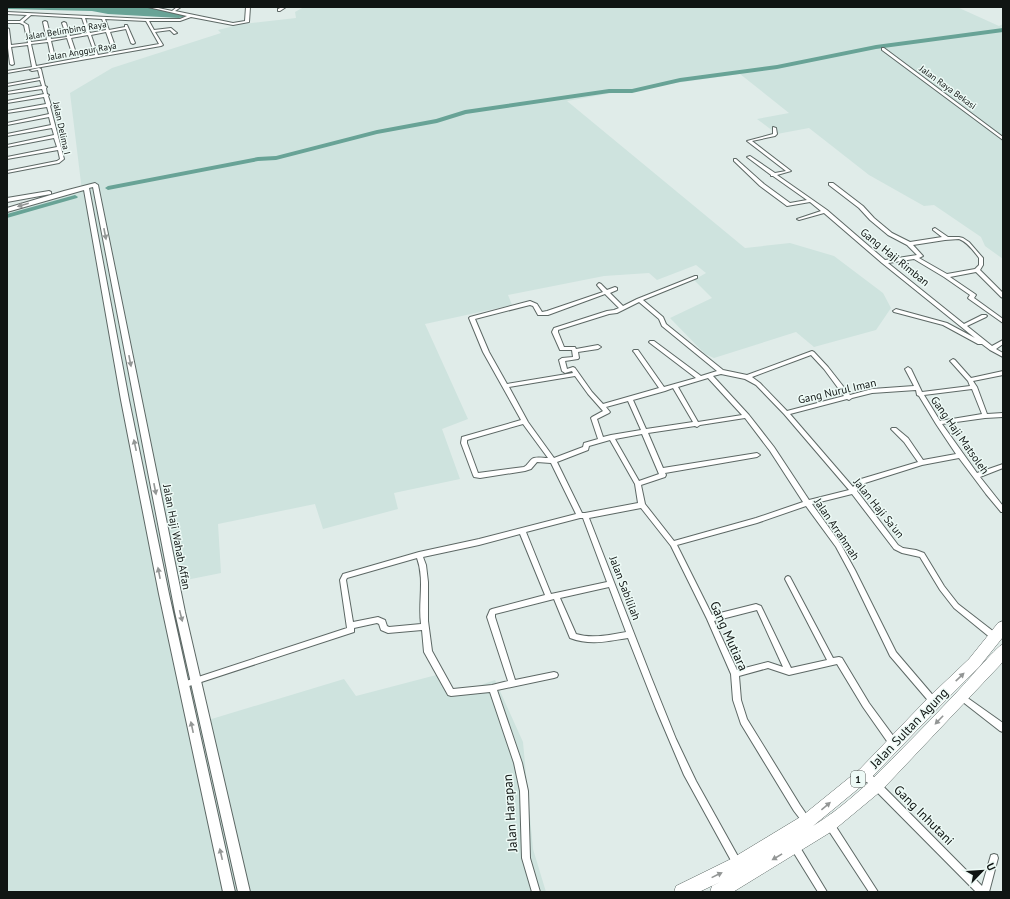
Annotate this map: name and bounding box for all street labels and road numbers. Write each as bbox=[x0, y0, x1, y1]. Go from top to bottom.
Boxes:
street label: Jalan Belimbing Raya bbox=[24, 18, 107, 42]
street label: Jalan Anggur Raya bbox=[46, 40, 117, 63]
street label: Jalan Raya Bekasi bbox=[917, 62, 978, 111]
street label: Jalan Delima I bbox=[51, 100, 73, 155]
street label: Gang Haji Rimban bbox=[858, 225, 932, 289]
street label: Gang Nurul Iman bbox=[797, 375, 877, 407]
street label: Gang Haji Matsoleh bbox=[928, 393, 992, 477]
street label: Jalan Haji Sa'un bbox=[850, 475, 907, 541]
street label: Jalan Haji Wahab Affan bbox=[160, 482, 194, 591]
street label: Jalan Arrahmah bbox=[811, 495, 863, 563]
street label: Jalan Sabililah bbox=[606, 553, 644, 622]
street label: Gang Mutiara bbox=[706, 599, 752, 673]
street label: Jalan Sultan Agung bbox=[866, 684, 952, 773]
road number: 1 bbox=[851, 771, 865, 787]
street label: Jalan Harapan bbox=[499, 774, 521, 853]
street label: Gang Inhutani bbox=[890, 781, 958, 849]

